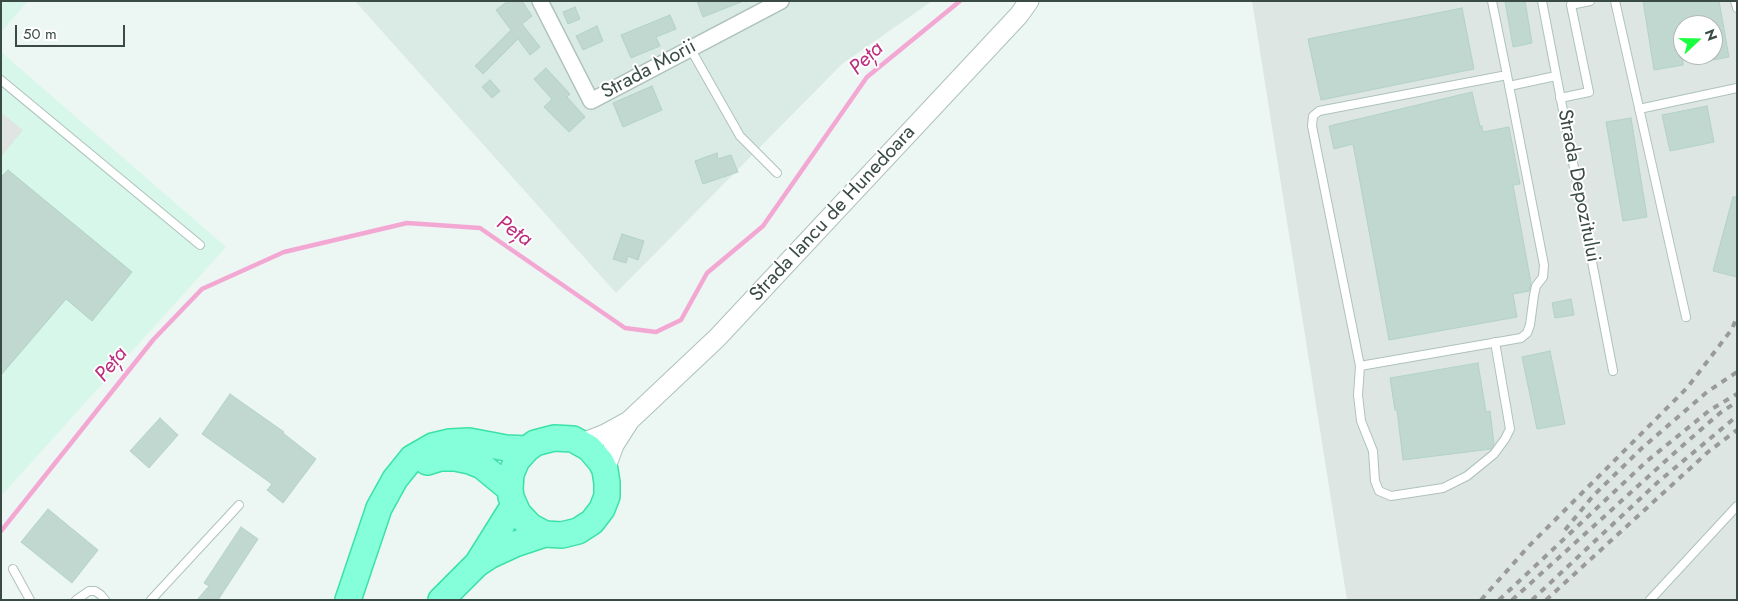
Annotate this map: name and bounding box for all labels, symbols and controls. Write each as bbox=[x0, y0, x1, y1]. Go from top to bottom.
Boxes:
scale bar bbox=[18, 15, 128, 47]
north arrow bbox=[1673, 15, 1723, 65]
text: 50 m bbox=[23, 23, 57, 45]
text: N bbox=[1700, 26, 1722, 44]
street label: Strada Morii bbox=[598, 35, 700, 105]
water label: Peța bbox=[845, 37, 889, 81]
street label: Strada Depozitului bbox=[1551, 108, 1605, 264]
street label: Strada Iancu de Hunedoara bbox=[745, 121, 921, 307]
water label: Peța bbox=[491, 211, 537, 253]
water label: Peța bbox=[90, 342, 134, 388]

